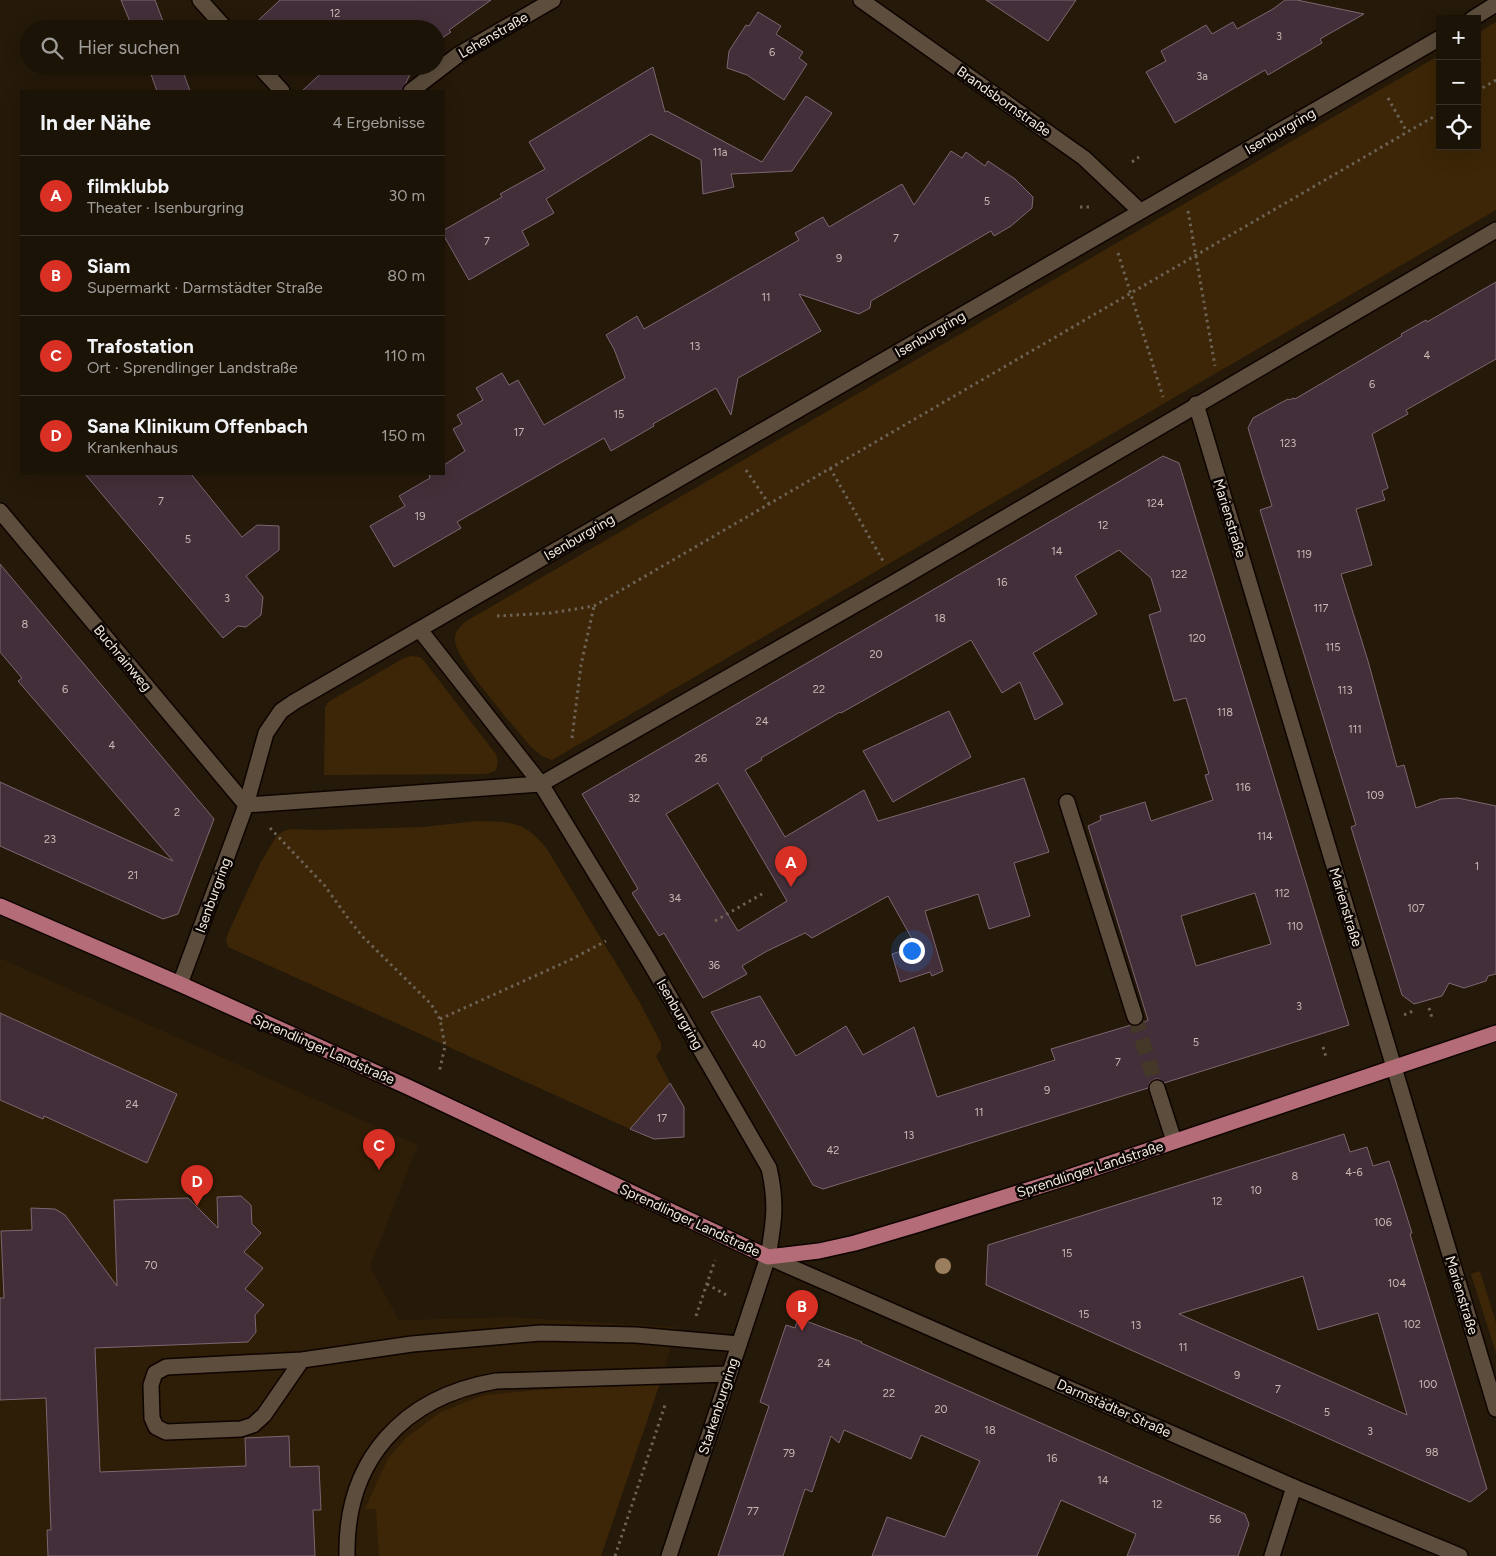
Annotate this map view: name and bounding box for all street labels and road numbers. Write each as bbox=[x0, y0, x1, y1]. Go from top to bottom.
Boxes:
street label: Lehenstraße bbox=[455, 9, 531, 62]
street label: Brandsbornstraße bbox=[953, 63, 1054, 140]
street label: Isenburgring bbox=[1242, 104, 1319, 158]
street label: Isenburgring bbox=[892, 307, 969, 361]
street label: Marienstraße bbox=[1209, 477, 1250, 560]
street label: Isenburgring bbox=[541, 510, 618, 564]
street label: Buchrainweg bbox=[90, 622, 155, 695]
street label: Isenburgring bbox=[192, 855, 235, 935]
street label: Marienstraße bbox=[1325, 866, 1366, 949]
street label: Isenburgring bbox=[653, 976, 707, 1053]
street label: Sprendlinger Landstraße bbox=[250, 1011, 398, 1089]
street label: Sprendlinger Landstraße bbox=[1015, 1138, 1166, 1201]
street label: Sprendlinger Landstraße bbox=[617, 1180, 763, 1261]
street label: Marienstraße bbox=[1441, 1254, 1482, 1337]
street label: Starkenburgring bbox=[695, 1356, 742, 1457]
street label: Darmstädter Straße bbox=[1054, 1376, 1174, 1441]

